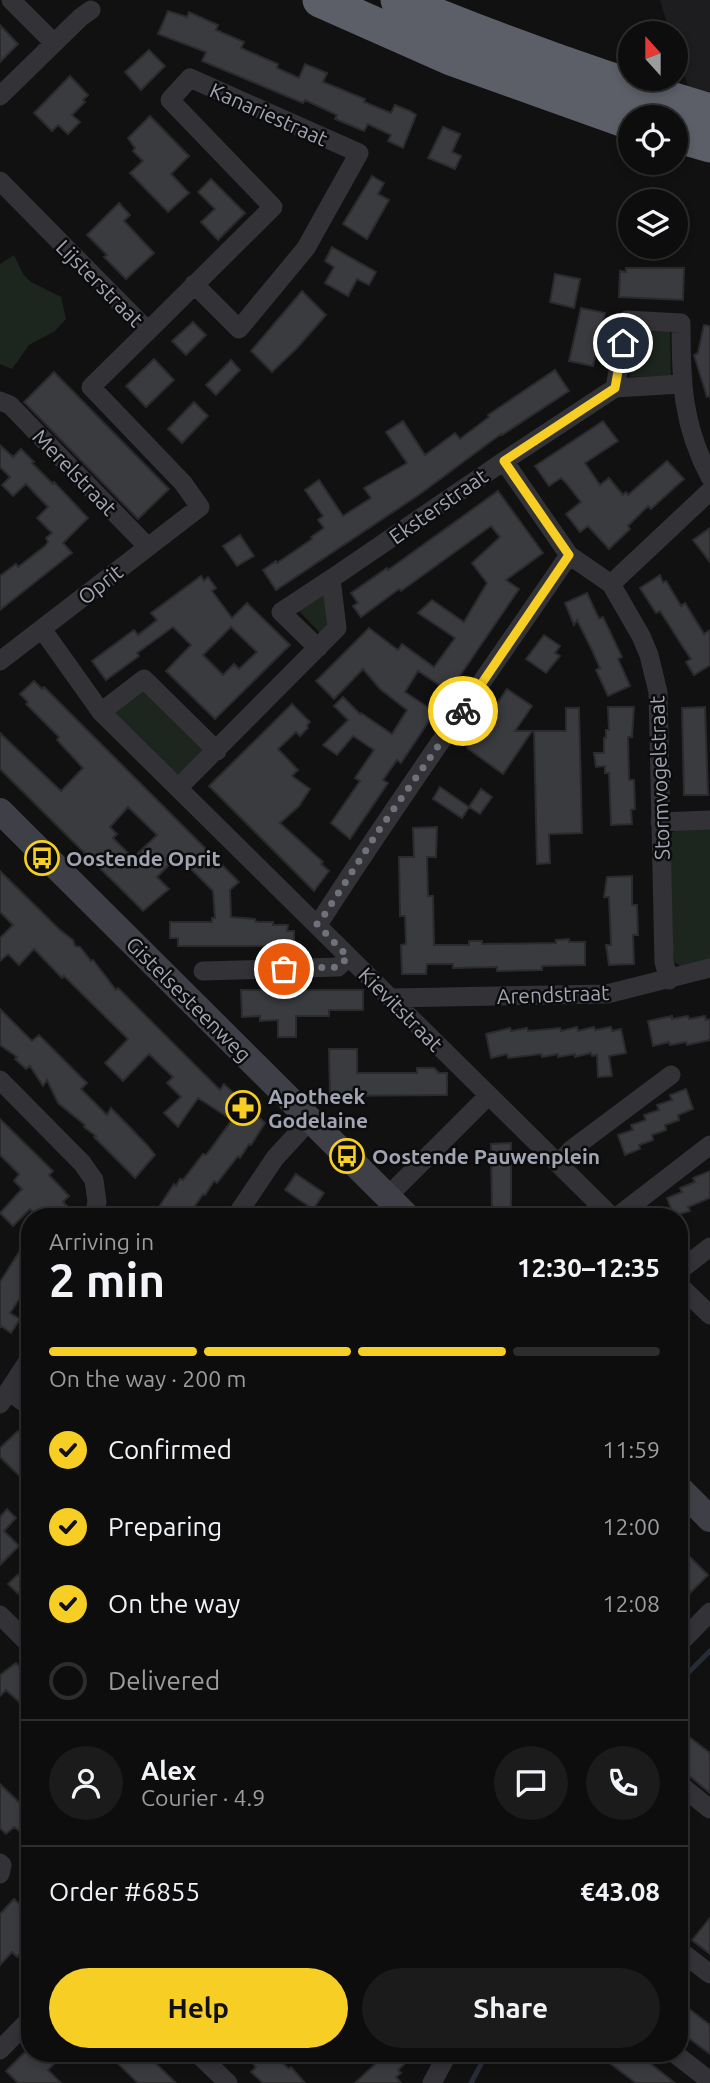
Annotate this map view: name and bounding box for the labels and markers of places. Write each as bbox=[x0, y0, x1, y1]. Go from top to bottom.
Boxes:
pin bbox=[593, 313, 653, 373]
bus stop icon: Oostende Oprit bbox=[23, 839, 61, 877]
place label: Oostende Oprit bbox=[66, 846, 220, 870]
pin bbox=[254, 939, 314, 999]
place label: Apotheek Godelaine bbox=[268, 1084, 368, 1132]
pharmacy icon: Apotheek Godelaine bbox=[224, 1089, 262, 1127]
bus stop icon: Oostende Pauwenplein bbox=[328, 1137, 366, 1175]
place label: Oostende Pauwenplein bbox=[372, 1144, 600, 1168]

